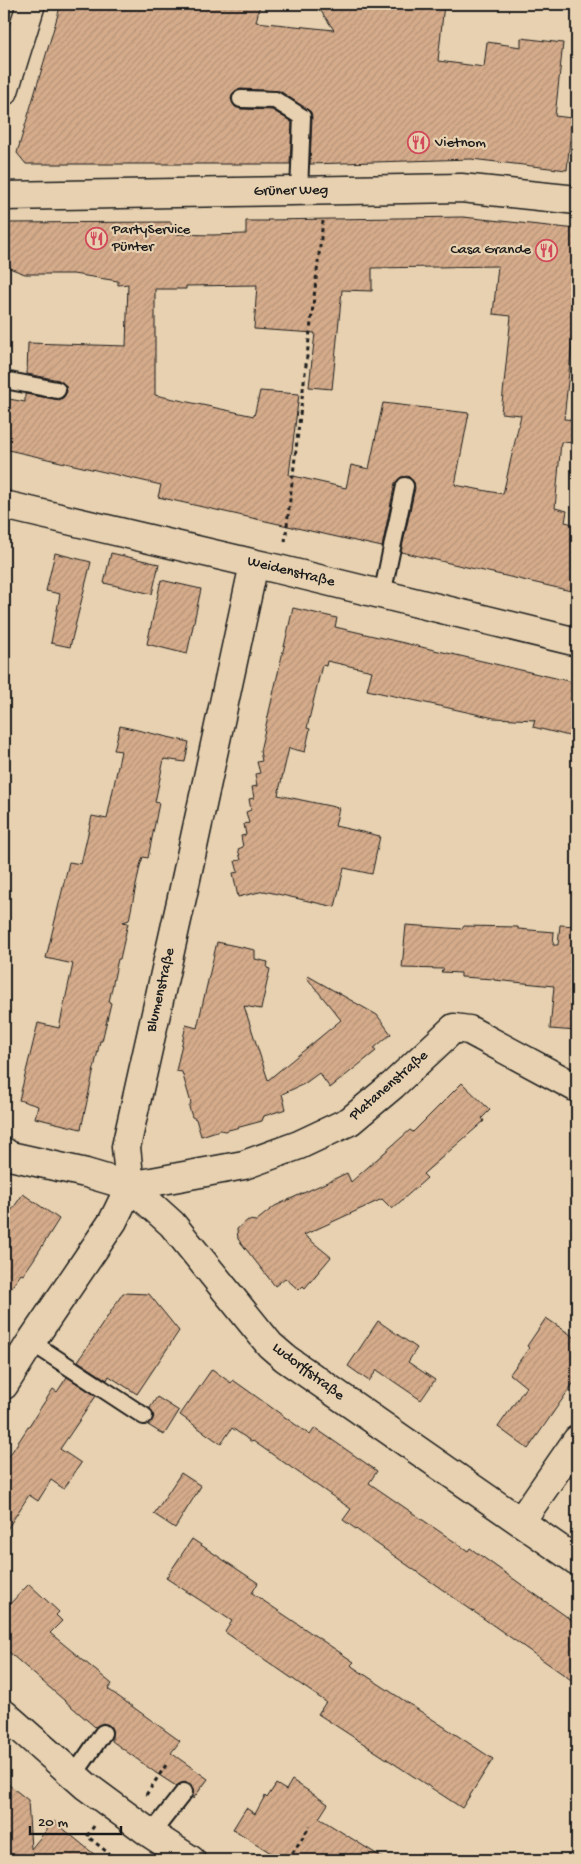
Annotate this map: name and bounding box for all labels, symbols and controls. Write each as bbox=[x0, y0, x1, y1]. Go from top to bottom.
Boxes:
restaurant icon: Vietnom bbox=[407, 131, 431, 155]
place label: Vietnom bbox=[434, 134, 486, 152]
street label: Grüner Weg bbox=[254, 181, 328, 201]
place label: PartyService Pünter bbox=[111, 221, 190, 256]
restaurant icon: PartyService Pünter bbox=[84, 227, 108, 251]
restaurant icon: Casa Grande bbox=[535, 238, 559, 262]
place label: Casa Grande bbox=[450, 241, 531, 259]
street label: Weidenstraße bbox=[245, 552, 337, 592]
street label: Blumenstraße bbox=[142, 946, 179, 1035]
street label: Platanenstraße bbox=[345, 1047, 432, 1126]
street label: Ludorffstraße bbox=[268, 1339, 348, 1405]
scale bar bbox=[30, 1804, 121, 1836]
text: 20 m bbox=[38, 1814, 68, 1832]

